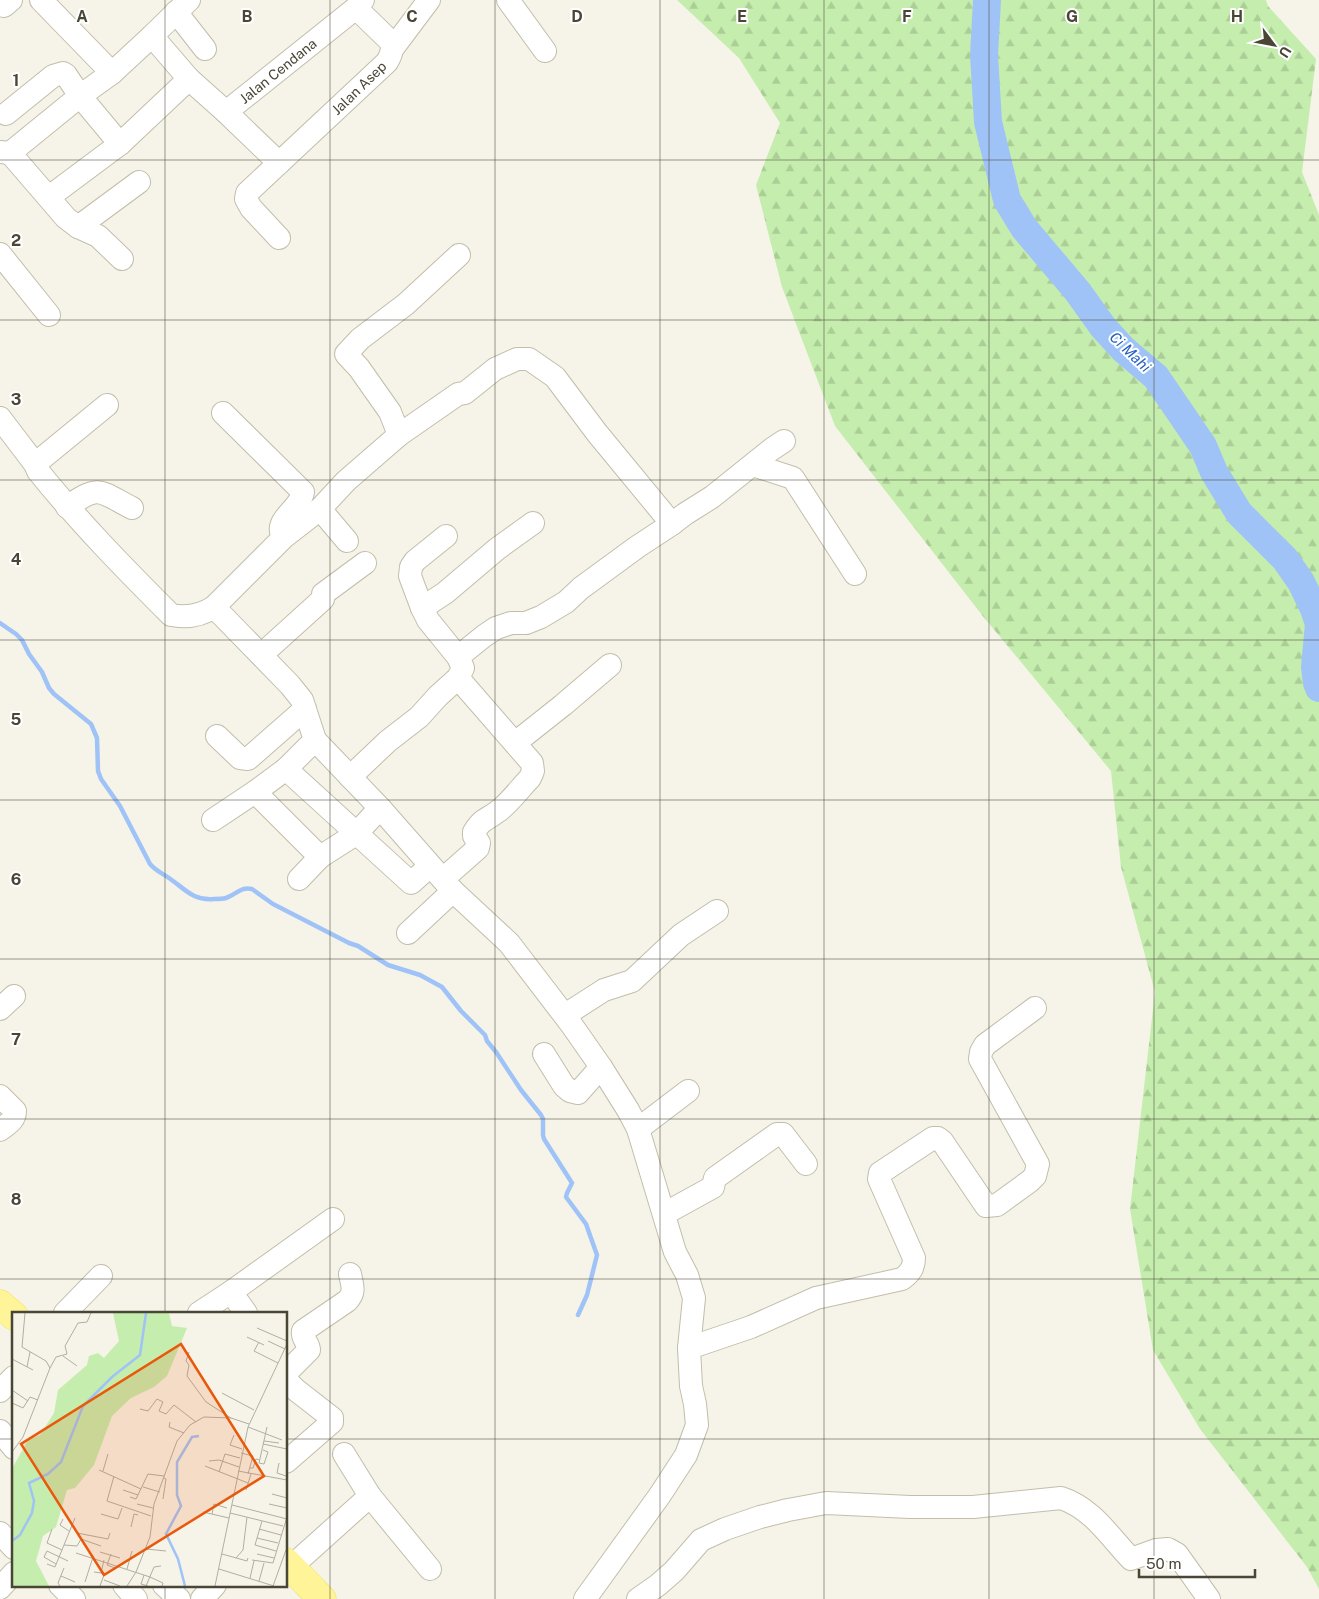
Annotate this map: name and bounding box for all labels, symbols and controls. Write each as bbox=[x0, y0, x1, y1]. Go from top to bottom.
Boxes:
text: A bbox=[76, 7, 88, 26]
text: B bbox=[242, 7, 253, 26]
text: C bbox=[406, 7, 418, 26]
text: D bbox=[571, 7, 583, 26]
text: E bbox=[737, 7, 747, 26]
text: F bbox=[902, 7, 912, 26]
text: G bbox=[1066, 7, 1078, 26]
text: H bbox=[1231, 7, 1243, 26]
north arrow bbox=[1249, 20, 1299, 70]
street label: Jalan Cendana bbox=[236, 35, 320, 107]
text: U bbox=[1276, 43, 1294, 60]
street label: Jalan Asep bbox=[328, 58, 390, 118]
text: 1 bbox=[13, 71, 19, 90]
text: 2 bbox=[11, 231, 21, 250]
water label: Ci Mahi bbox=[1106, 328, 1155, 375]
text: 3 bbox=[11, 390, 21, 409]
text: 4 bbox=[11, 550, 22, 569]
text: 5 bbox=[11, 710, 22, 729]
text: 6 bbox=[11, 870, 21, 889]
text: 7 bbox=[11, 1030, 21, 1049]
text: 8 bbox=[11, 1190, 22, 1209]
inset map bbox=[12, 1312, 288, 1586]
scale bar bbox=[1139, 1546, 1255, 1578]
text: 50 m bbox=[1146, 1555, 1181, 1572]

